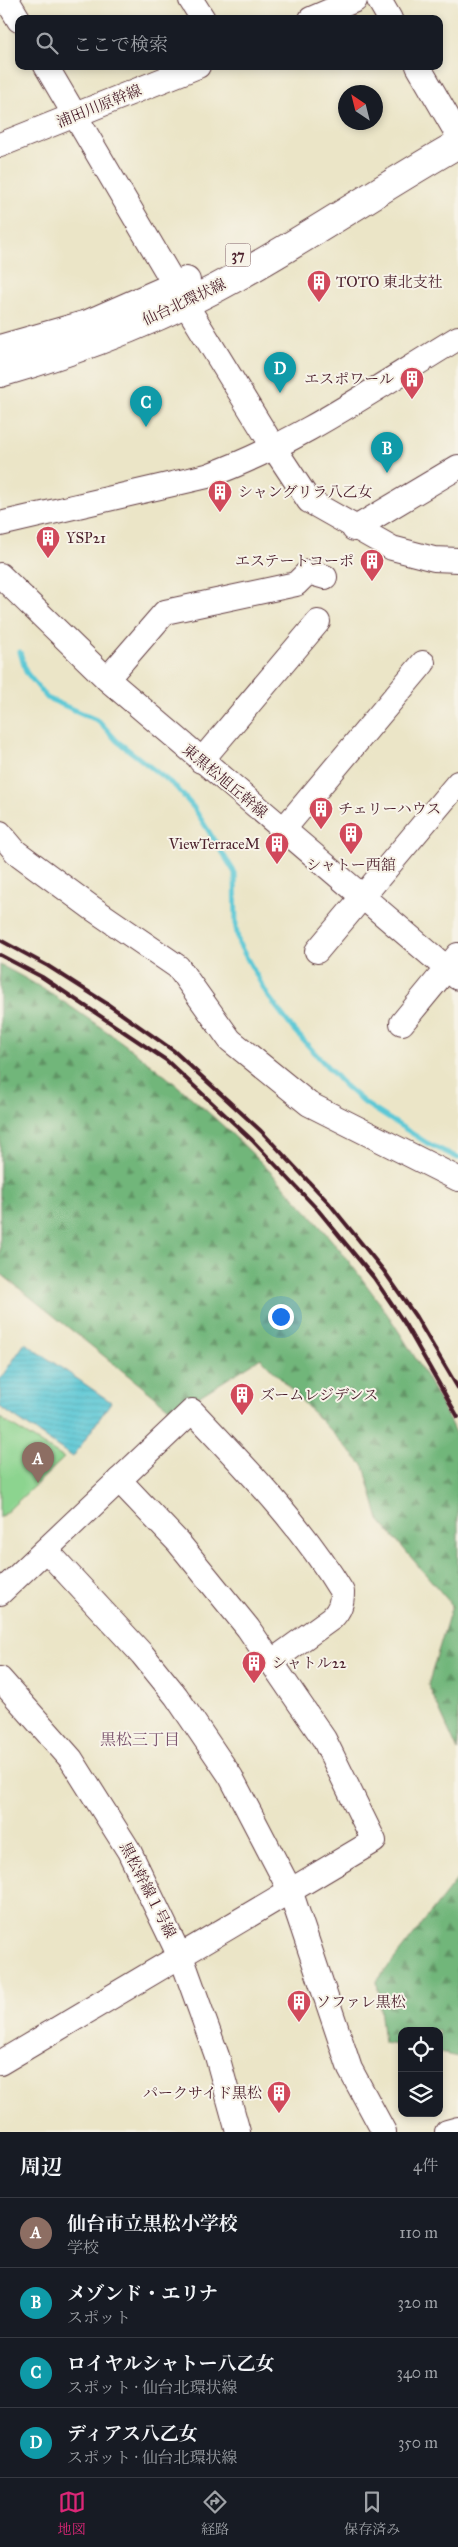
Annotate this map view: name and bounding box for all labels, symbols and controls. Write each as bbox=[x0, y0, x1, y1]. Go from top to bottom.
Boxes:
search box bbox=[15, 15, 443, 70]
icon: search bbox=[33, 29, 61, 57]
text: ここで検索 bbox=[73, 33, 168, 56]
street label: 浦田川原幹線 bbox=[54, 81, 144, 131]
north arrow bbox=[338, 85, 383, 130]
road number: 37 bbox=[226, 244, 250, 266]
building icon: TOTO 東北支社 bbox=[306, 269, 332, 303]
place label: TOTO 東北支社 bbox=[336, 273, 443, 291]
street label: 仙台北環状線 bbox=[139, 275, 229, 329]
pin: D bbox=[264, 352, 296, 393]
building icon: エスポワール bbox=[399, 366, 425, 400]
place label: エスポワール bbox=[304, 370, 394, 388]
pin: C bbox=[130, 386, 162, 427]
pin: B bbox=[371, 432, 403, 473]
building icon: シャングリラ八乙女 bbox=[207, 479, 233, 513]
place label: シャングリラ八乙女 bbox=[238, 483, 372, 501]
building icon: YSP21 bbox=[35, 525, 61, 559]
place label: YSP21 bbox=[66, 529, 106, 547]
building icon: エステートコーポ bbox=[359, 548, 385, 582]
place label: エステートコーポ bbox=[235, 552, 354, 570]
street label: 東黒松旭丘幹線 bbox=[179, 740, 271, 822]
building icon: チェリーハウス bbox=[308, 796, 334, 830]
place label: チェリーハウス bbox=[338, 800, 441, 818]
building icon: シャトー西舘 bbox=[338, 821, 364, 855]
building icon: ViewTerraceM bbox=[264, 831, 290, 865]
place label: ViewTerraceM bbox=[168, 835, 260, 853]
place label: シャトー西舘 bbox=[306, 856, 396, 874]
your location bbox=[268, 1304, 294, 1330]
building icon: ズームレジデンス bbox=[229, 1382, 255, 1416]
place label: ズームレジデンス bbox=[260, 1386, 378, 1404]
pin: A bbox=[22, 1442, 54, 1483]
building icon: シャトル22 bbox=[241, 1650, 267, 1684]
place label: シャトル22 bbox=[272, 1654, 347, 1672]
district label: 黒松三丁目 bbox=[100, 1730, 180, 1749]
street label: 黒松幹線１号線 bbox=[116, 1839, 180, 1941]
building icon: ソファレ黒松 bbox=[286, 1989, 312, 2023]
place label: ソファレ黒松 bbox=[316, 1993, 406, 2011]
map controls bbox=[398, 2027, 443, 2117]
button: locate bbox=[398, 2027, 443, 2072]
button: layers bbox=[398, 2072, 443, 2117]
building icon: パークサイド黒松 bbox=[266, 2080, 292, 2114]
place label: パークサイド黒松 bbox=[143, 2084, 262, 2102]
text: 周辺 bbox=[20, 2154, 62, 2180]
text: 4件 bbox=[413, 2156, 438, 2175]
text: 仙台市立黒松小学校 bbox=[67, 2212, 238, 2235]
text: A bbox=[31, 2223, 41, 2242]
text: 110 m bbox=[399, 2223, 438, 2242]
text: 学校 bbox=[67, 2238, 99, 2257]
text: メゾンド・エリナ bbox=[67, 2282, 218, 2305]
text: B bbox=[31, 2293, 41, 2312]
text: 320 m bbox=[398, 2293, 438, 2312]
text: スポット bbox=[67, 2308, 131, 2327]
text: ロイヤルシャトー八乙女 bbox=[67, 2352, 274, 2375]
text: C bbox=[31, 2363, 41, 2382]
text: 340 m bbox=[396, 2363, 438, 2382]
text: スポット · 仙台北環状線 bbox=[67, 2378, 237, 2397]
text: ディアス八乙女 bbox=[67, 2422, 198, 2445]
text: D bbox=[30, 2433, 42, 2452]
text: 350 m bbox=[398, 2433, 438, 2452]
text: スポット · 仙台北環状線 bbox=[67, 2448, 237, 2467]
tab: 地図 bbox=[58, 2488, 86, 2538]
tab: 経路 bbox=[201, 2488, 229, 2538]
tab: 保存済み bbox=[344, 2488, 400, 2538]

